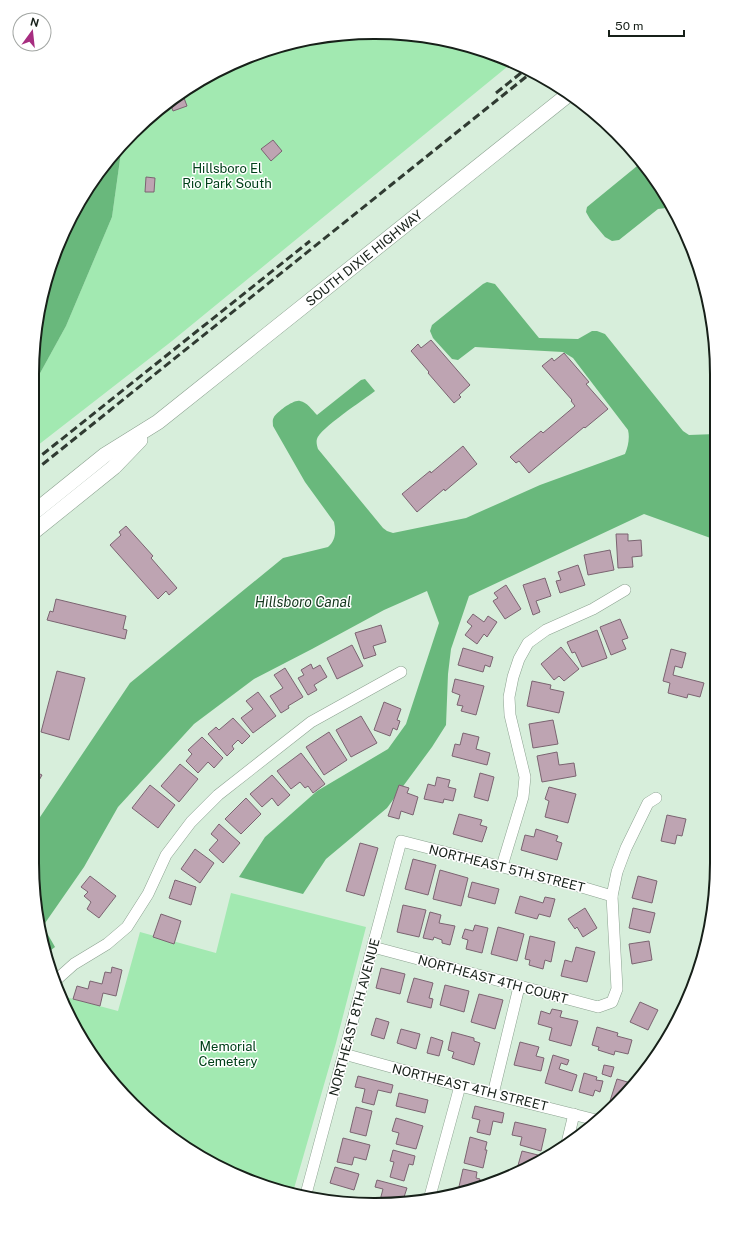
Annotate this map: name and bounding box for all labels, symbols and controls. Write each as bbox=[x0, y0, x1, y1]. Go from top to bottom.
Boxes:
north arrow bbox=[12, 12, 52, 52]
scale bar bbox=[609, 12, 684, 38]
text: N bbox=[29, 15, 40, 29]
text: 50 m bbox=[615, 19, 643, 33]
park label: Hillsboro El Rio Park South bbox=[182, 161, 272, 191]
street label: SOUTH DIXIE HIGHWAY bbox=[303, 207, 425, 309]
water label: Hillsboro Canal bbox=[255, 594, 351, 610]
street label: NORTHEAST 5TH STREET bbox=[427, 842, 587, 895]
street label: NORTHEAST 8TH AVENUE bbox=[326, 937, 383, 1098]
street label: NORTHEAST 4TH COURT bbox=[416, 952, 570, 1007]
park label: Memorial Cemetery bbox=[198, 1039, 258, 1069]
street label: NORTHEAST 4TH STREET bbox=[390, 1061, 550, 1114]

